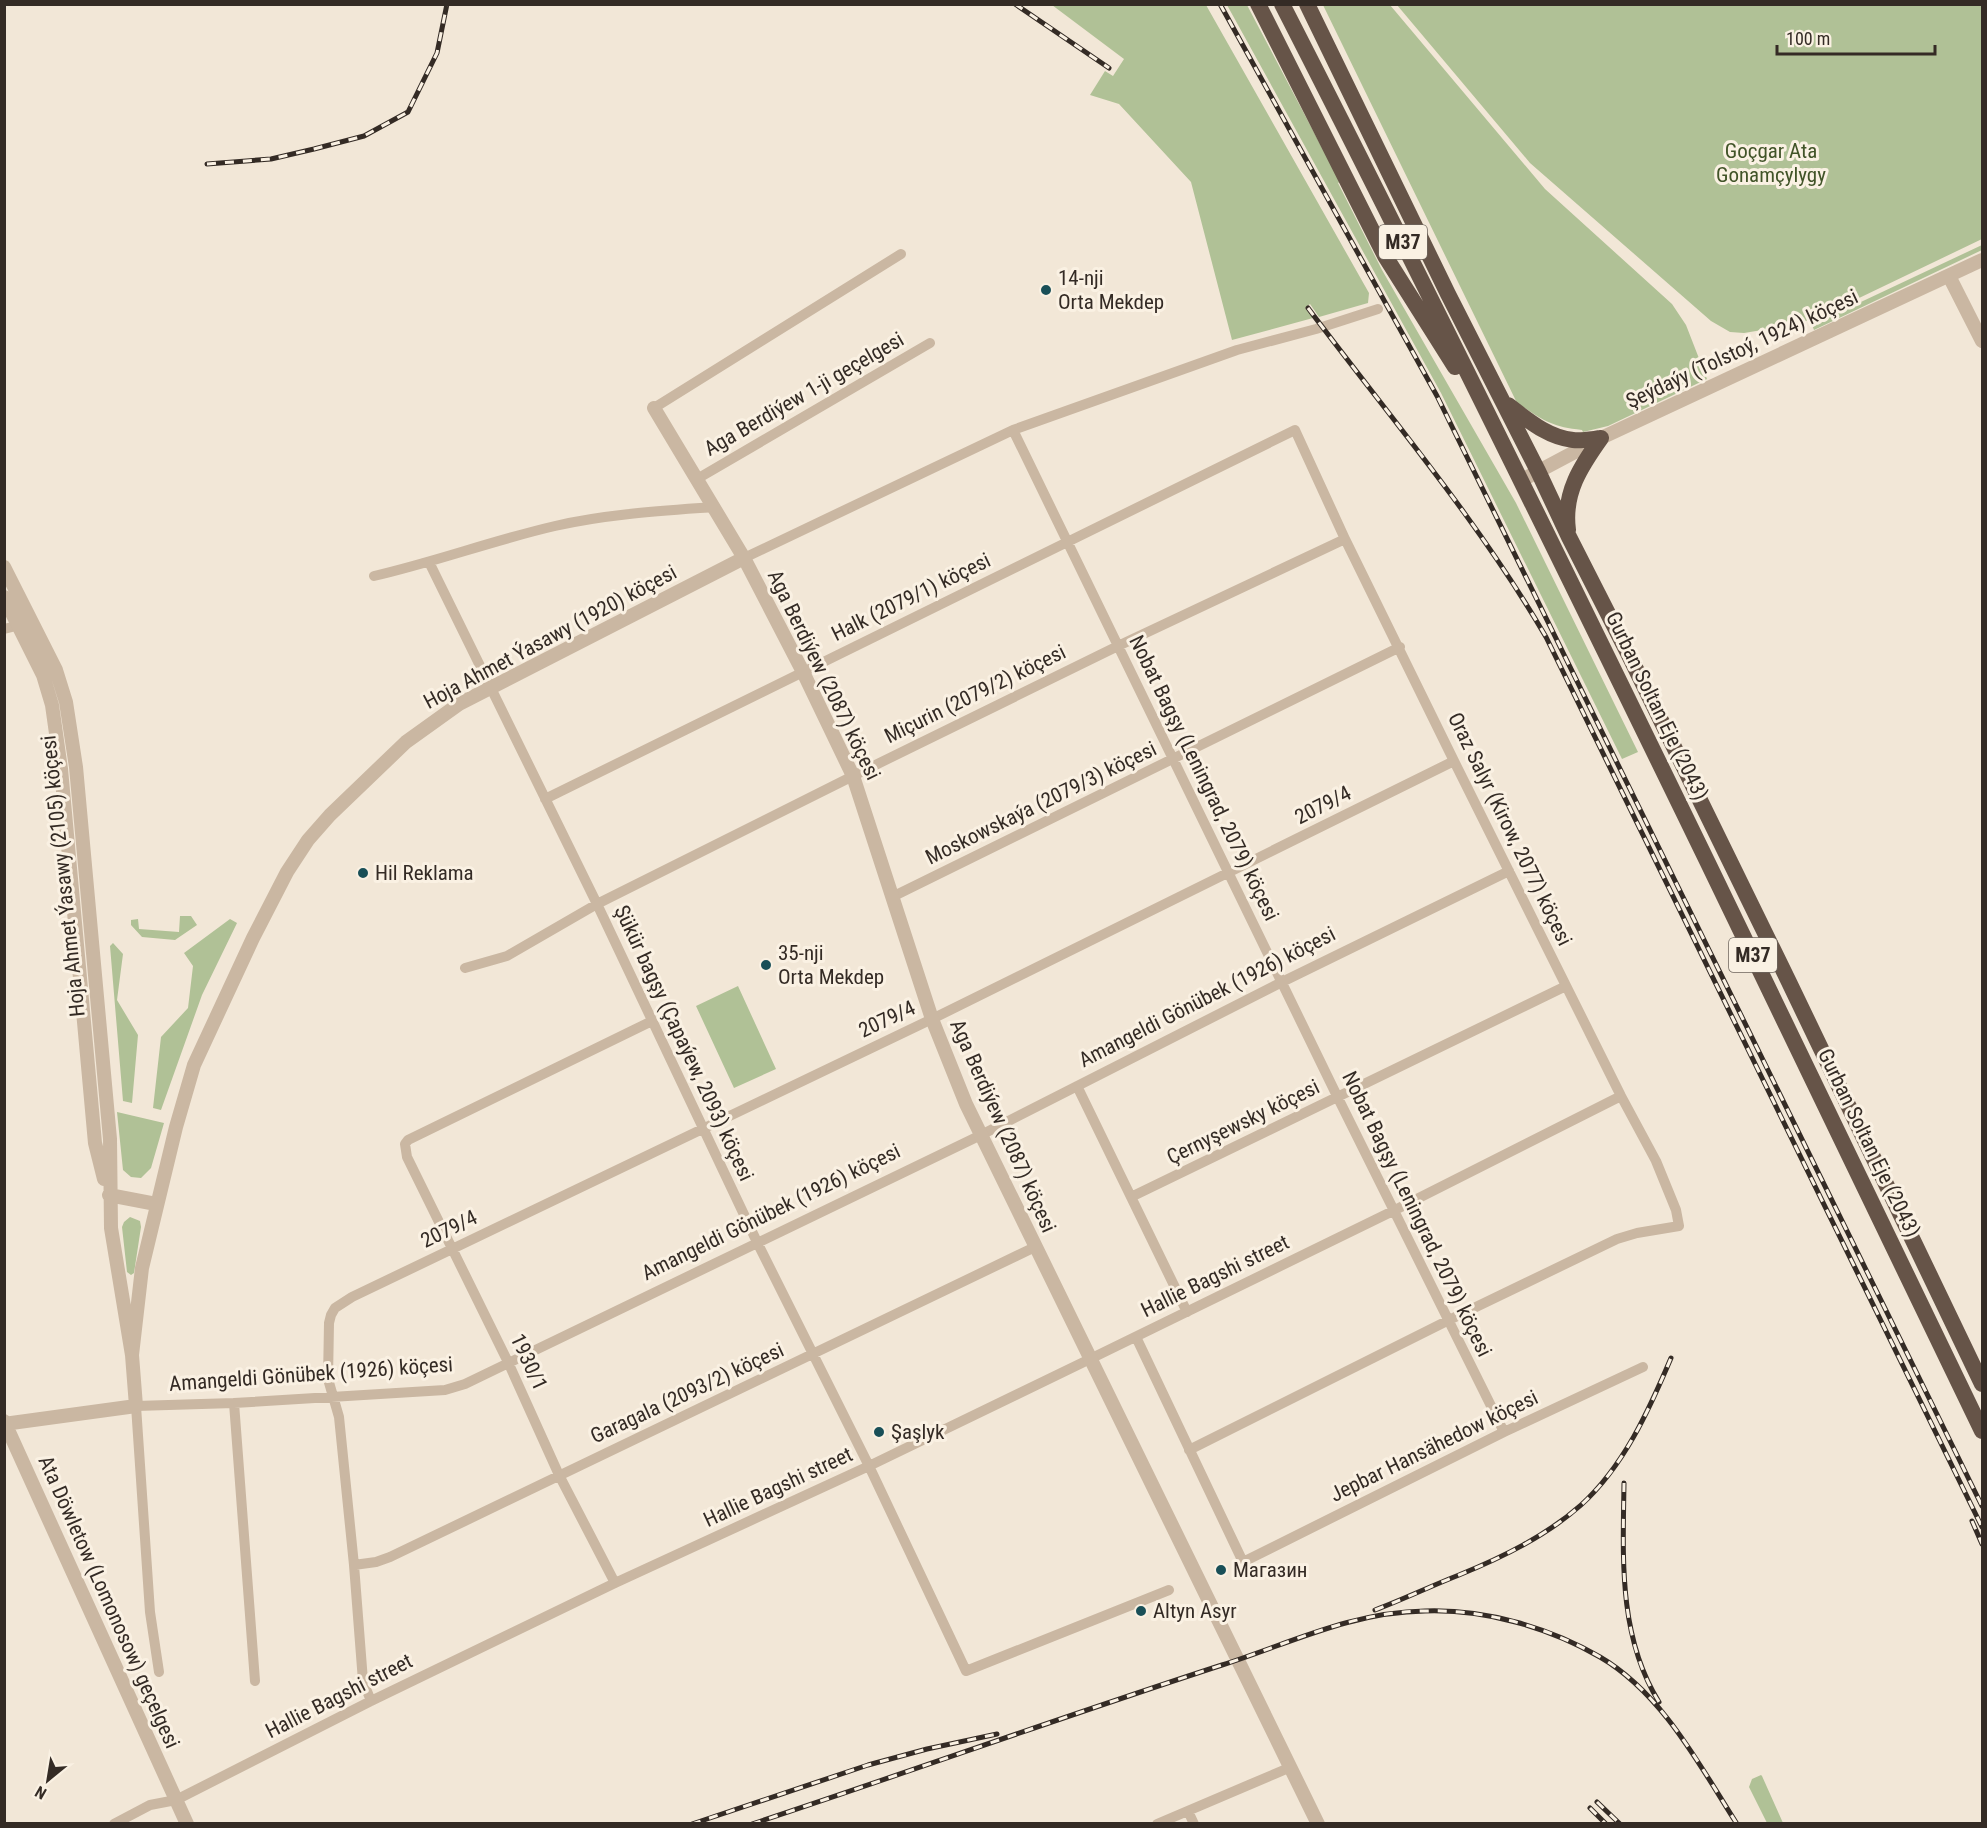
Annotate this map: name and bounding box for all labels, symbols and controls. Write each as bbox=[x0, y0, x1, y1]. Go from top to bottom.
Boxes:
scale bar bbox=[1777, 18, 1934, 56]
text: 100 m bbox=[1786, 28, 1830, 49]
park label: Goçgar Ata Gonamçylygy bbox=[1716, 139, 1826, 187]
road number: M37 bbox=[1379, 225, 1427, 259]
place label: 14-nji Orta Mekdep bbox=[1058, 266, 1164, 314]
marker: 14-nji Orta Mekdep bbox=[1039, 283, 1053, 297]
street label: Şeýdaýy (Tolstoý, 1924) köçesi bbox=[1622, 285, 1862, 413]
street label: Aga Berdiýew 1-ji geçelgesi bbox=[700, 327, 908, 461]
street label: Halk (2079/1) köçesi bbox=[828, 548, 994, 646]
street label: Hoja Ahmet Ýasawy (1920) köçesi bbox=[420, 560, 680, 714]
street label: Aga Berdiýew (2087) köçesi bbox=[763, 566, 885, 784]
street label: Gurban Soltan Eje (2043) bbox=[1601, 608, 1713, 804]
street label: Nobat Bagşy (Leningrad, 2079) köçesi bbox=[1124, 631, 1284, 925]
street label: Miçurin (2079/2) köçesi bbox=[881, 640, 1069, 748]
street label: Oraz Salyr (Kirow, 2077) köçesi bbox=[1443, 709, 1577, 949]
street label: Hoja Ahmet Ýasawy (2105) köçesi bbox=[36, 734, 90, 1018]
street label: Moskowskaýa (2079/3) köçesi bbox=[922, 737, 1160, 869]
street label: 2079/4 bbox=[1291, 781, 1355, 829]
place label: Hil Reklama bbox=[375, 861, 474, 885]
marker: Hil Reklama bbox=[356, 866, 370, 880]
street label: Şükür bagşy (Çapaýew, 2093) köçesi bbox=[609, 901, 759, 1185]
street label: Amangeldi Gönübek (1926) köçesi bbox=[1075, 922, 1339, 1072]
road number: M37 bbox=[1729, 938, 1777, 972]
place label: 35-nji Orta Mekdep bbox=[778, 941, 884, 989]
marker: 35-nji Orta Mekdep bbox=[759, 958, 773, 972]
street label: 2079/4 bbox=[855, 996, 919, 1042]
street label: Aga Berdiýew (2087) köçesi bbox=[945, 1016, 1061, 1236]
street label: Gurban Soltan Eje (2043) bbox=[1813, 1045, 1925, 1241]
street label: Nobat Bagşy (Leningrad, 2079) köçesi bbox=[1337, 1067, 1497, 1361]
street label: Çernyşewsky köçesi bbox=[1163, 1075, 1323, 1169]
street label: Amangeldi Gönübek (1926) köçesi bbox=[638, 1139, 904, 1285]
street label: 2079/4 bbox=[417, 1205, 481, 1253]
street label: Hallie Bagshi street bbox=[1137, 1230, 1293, 1322]
street label: 1930/1 bbox=[506, 1330, 552, 1394]
street label: Garagala (2093/2) köçesi bbox=[587, 1338, 787, 1448]
street label: Amangeldi Gönübek (1926) köçesi bbox=[168, 1352, 454, 1396]
street label: Jepbar Hansähedow köçesi bbox=[1326, 1385, 1542, 1507]
place label: Şaşlyk bbox=[891, 1420, 945, 1444]
marker: Şaşlyk bbox=[872, 1425, 886, 1439]
street label: Hallie Bagshi street bbox=[700, 1442, 856, 1532]
street label: Ata Döwletow (Lomonosow) geçelgesi bbox=[33, 1452, 185, 1752]
place label: Магазин bbox=[1233, 1558, 1308, 1582]
marker: Магазин bbox=[1214, 1563, 1228, 1577]
place label: Altyn Asyr bbox=[1153, 1599, 1237, 1623]
marker: Altyn Asyr bbox=[1134, 1604, 1148, 1618]
street label: Hallie Bagshi street bbox=[262, 1649, 416, 1743]
north arrow bbox=[18, 1750, 78, 1810]
text: N bbox=[32, 1782, 50, 1803]

